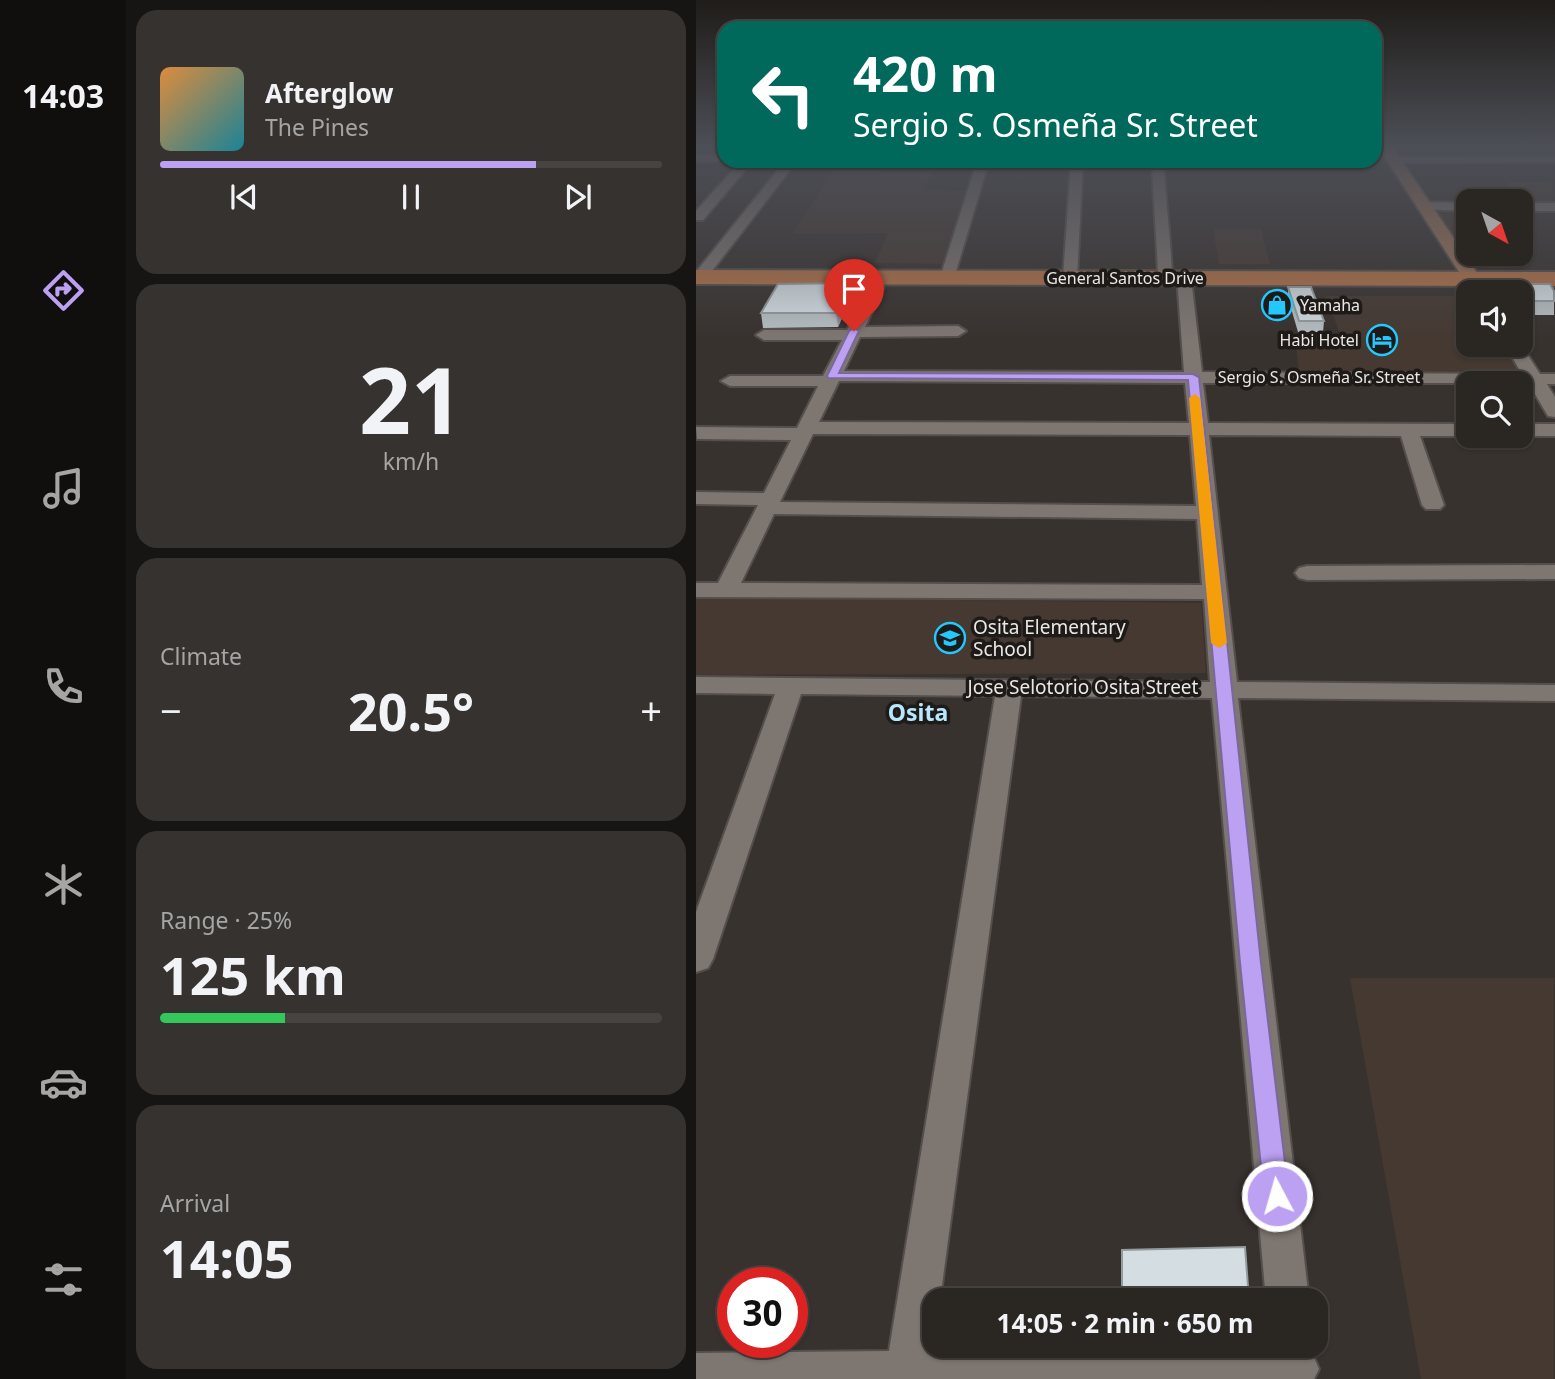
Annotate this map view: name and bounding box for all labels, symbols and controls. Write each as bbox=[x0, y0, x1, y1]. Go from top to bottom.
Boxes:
text: 420 m bbox=[853, 40, 998, 106]
icon: left bbox=[738, 49, 829, 140]
text: 14:03 bbox=[22, 74, 104, 117]
text: Afterglow bbox=[265, 75, 393, 111]
text: Sergio S. Osmeña Sr. Street bbox=[853, 103, 1258, 146]
text: The Pines bbox=[265, 111, 369, 143]
icon: previous bbox=[225, 178, 263, 216]
icon: pause bbox=[392, 178, 430, 216]
icon: next bbox=[559, 178, 597, 216]
north arrow bbox=[1456, 189, 1532, 266]
map controls bbox=[1456, 189, 1533, 448]
pin bbox=[824, 259, 884, 331]
icon: directions bbox=[39, 266, 88, 315]
street label: General Santos Drive bbox=[1046, 267, 1204, 289]
icon: arrive bbox=[835, 270, 873, 308]
button: sound bbox=[1456, 280, 1533, 357]
shop icon: Yamaha bbox=[1260, 288, 1294, 322]
place label: Yamaha bbox=[1300, 294, 1360, 316]
hotel icon: Habi Hotel bbox=[1365, 323, 1399, 357]
place label: Habi Hotel bbox=[1280, 329, 1359, 351]
text: 21 bbox=[359, 337, 463, 461]
street label: Sergio S. Osmeña Sr. Street bbox=[1218, 366, 1420, 388]
button: search bbox=[1456, 371, 1533, 448]
text: km/h bbox=[383, 445, 439, 477]
icon: music bbox=[39, 464, 88, 513]
place label: Osita Elementary School bbox=[973, 614, 1126, 662]
school or university icon: Osita Elementary School bbox=[933, 621, 967, 655]
text: Climate bbox=[160, 640, 242, 672]
icon: phone bbox=[39, 662, 88, 711]
street label: Jose Selotorio Osita Street bbox=[966, 674, 1199, 700]
text: 20.5° bbox=[348, 675, 474, 746]
text: − bbox=[160, 684, 182, 736]
text: + bbox=[640, 684, 662, 736]
district label: Osita bbox=[888, 696, 948, 728]
icon: climate bbox=[39, 860, 88, 909]
text: Range · 25% bbox=[160, 904, 292, 936]
text: 125 km bbox=[160, 939, 346, 1010]
icon: car bbox=[39, 1058, 88, 1107]
position arrow bbox=[1240, 1159, 1314, 1233]
text: Arrival bbox=[160, 1187, 230, 1219]
text: 14:05 bbox=[160, 1222, 294, 1293]
icon: filters bbox=[39, 1255, 88, 1304]
speed limit sign: 30 bbox=[717, 1267, 808, 1358]
text: 14:05 · 2 min · 650 m bbox=[997, 1305, 1253, 1341]

